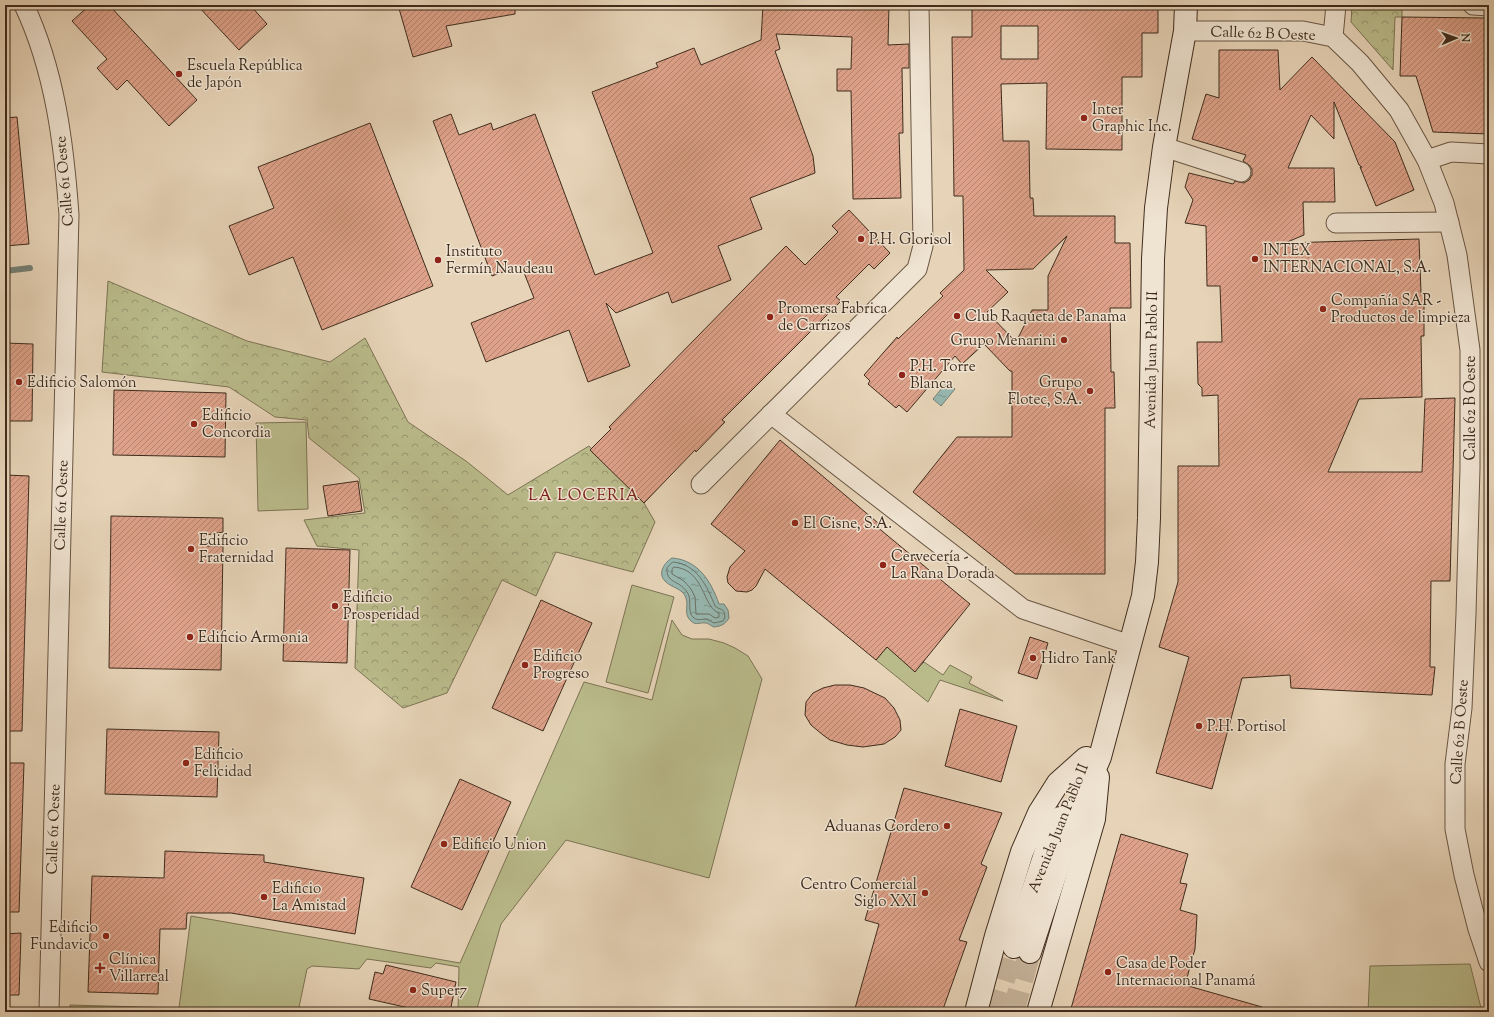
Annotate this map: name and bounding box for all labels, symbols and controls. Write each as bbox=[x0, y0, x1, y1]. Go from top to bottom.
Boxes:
north arrow bbox=[1436, 18, 1476, 58]
street label: Calle 62 B Oeste bbox=[1210, 22, 1316, 47]
text: N bbox=[1457, 32, 1473, 43]
place label: Escuela República de Japón bbox=[187, 56, 303, 94]
marker: Escuela República de Japón bbox=[174, 69, 184, 79]
place label: Inter Graphic Inc. bbox=[1092, 100, 1172, 138]
marker: Inter Graphic Inc. bbox=[1079, 113, 1089, 123]
street label: Calle 61 Oeste bbox=[51, 135, 80, 227]
place label: P.H. Glorisol bbox=[869, 230, 952, 251]
marker: P.H. Glorisol bbox=[856, 234, 866, 244]
place label: INTEX INTERNACIONAL, S.A. bbox=[1263, 241, 1431, 279]
place label: Instituto Fermín Naudeau bbox=[446, 242, 554, 280]
marker: INTEX INTERNACIONAL, S.A. bbox=[1250, 254, 1260, 264]
marker: Instituto Fermín Naudeau bbox=[433, 255, 443, 265]
street label: Avenida Juan Pablo II bbox=[1141, 291, 1164, 429]
place label: Compañía SAR - Productos de limpieza bbox=[1331, 291, 1471, 329]
place label: Promersa Fabrica de Carrizos bbox=[778, 299, 888, 337]
marker: Compañía SAR - Productos de limpieza bbox=[1318, 304, 1328, 314]
place label: Club Raqueta de Panama bbox=[965, 307, 1126, 328]
marker: Club Raqueta de Panama bbox=[952, 311, 962, 321]
marker: Promersa Fabrica de Carrizos bbox=[765, 312, 775, 322]
place label: Grupo Menarini bbox=[951, 331, 1056, 352]
marker: Grupo Menarini bbox=[1059, 335, 1069, 345]
street label: Calle 62 B Oeste bbox=[1461, 355, 1482, 461]
place label: P.H. Torre Blanca bbox=[910, 357, 976, 395]
marker: P.H. Torre Blanca bbox=[897, 370, 907, 380]
place label: Edificio Salomón bbox=[27, 373, 137, 394]
place label: Grupo Flotec, S.A. bbox=[1008, 373, 1082, 411]
marker: Edificio Salomón bbox=[14, 377, 24, 387]
marker: Grupo Flotec, S.A. bbox=[1085, 386, 1095, 396]
place label: Edificio Concordia bbox=[202, 406, 271, 444]
marker: Edificio Concordia bbox=[189, 419, 199, 429]
street label: Calle 61 Oeste bbox=[50, 459, 75, 551]
district label: LA LOCERIA bbox=[528, 485, 640, 508]
place label: El Cisne, S.A. bbox=[803, 514, 892, 535]
marker: El Cisne, S.A. bbox=[790, 518, 800, 528]
place label: Edificio Fraternidad bbox=[199, 531, 274, 569]
marker: Edificio Fraternidad bbox=[186, 544, 196, 554]
place label: Cervecería - La Rana Dorada bbox=[891, 547, 995, 585]
marker: Cervecería - La Rana Dorada bbox=[878, 560, 888, 570]
place label: Edificio Prosperidad bbox=[343, 588, 420, 626]
marker: Edificio Prosperidad bbox=[330, 601, 340, 611]
place label: Edificio Armonia bbox=[198, 628, 308, 649]
marker: Edificio Armonia bbox=[185, 632, 195, 642]
place label: Edificio Progreso bbox=[533, 647, 589, 685]
place label: Hidro Tank bbox=[1041, 649, 1116, 670]
marker: Hidro Tank bbox=[1028, 653, 1038, 663]
marker: Edificio Progreso bbox=[520, 660, 530, 670]
street label: Calle 62 B Oeste bbox=[1446, 679, 1475, 785]
place label: P.H. Portisol bbox=[1207, 717, 1286, 738]
marker: P.H. Portisol bbox=[1194, 721, 1204, 731]
place label: Edificio Felicidad bbox=[194, 745, 253, 783]
marker: Edificio Felicidad bbox=[181, 758, 191, 768]
street label: Avenida Juan Pablo II bbox=[1024, 761, 1095, 896]
street label: Calle 61 Oeste bbox=[42, 783, 67, 875]
place label: Aduanas Cordero bbox=[824, 817, 939, 838]
marker: Aduanas Cordero bbox=[942, 821, 952, 831]
place label: Edificio Union bbox=[452, 835, 547, 856]
marker: Edificio Union bbox=[439, 839, 449, 849]
place label: Centro Comercial Siglo XXI bbox=[801, 875, 917, 913]
place label: Edificio La Amistad bbox=[272, 879, 347, 917]
marker: Centro Comercial Siglo XXI bbox=[920, 888, 930, 898]
marker: Edificio La Amistad bbox=[259, 892, 269, 902]
place label: Edificio Fundavico bbox=[30, 918, 98, 956]
marker: Edificio Fundavico bbox=[101, 931, 111, 941]
place label: Clínica Villarreal bbox=[109, 950, 169, 988]
place label: Casa de Poder Internacional Panamá bbox=[1116, 954, 1256, 992]
marker: Clínica Villarreal bbox=[94, 962, 106, 974]
marker: Casa de Poder Internacional Panamá bbox=[1103, 967, 1113, 977]
place label: Super7 bbox=[421, 981, 468, 1002]
marker: Super7 bbox=[408, 985, 418, 995]

